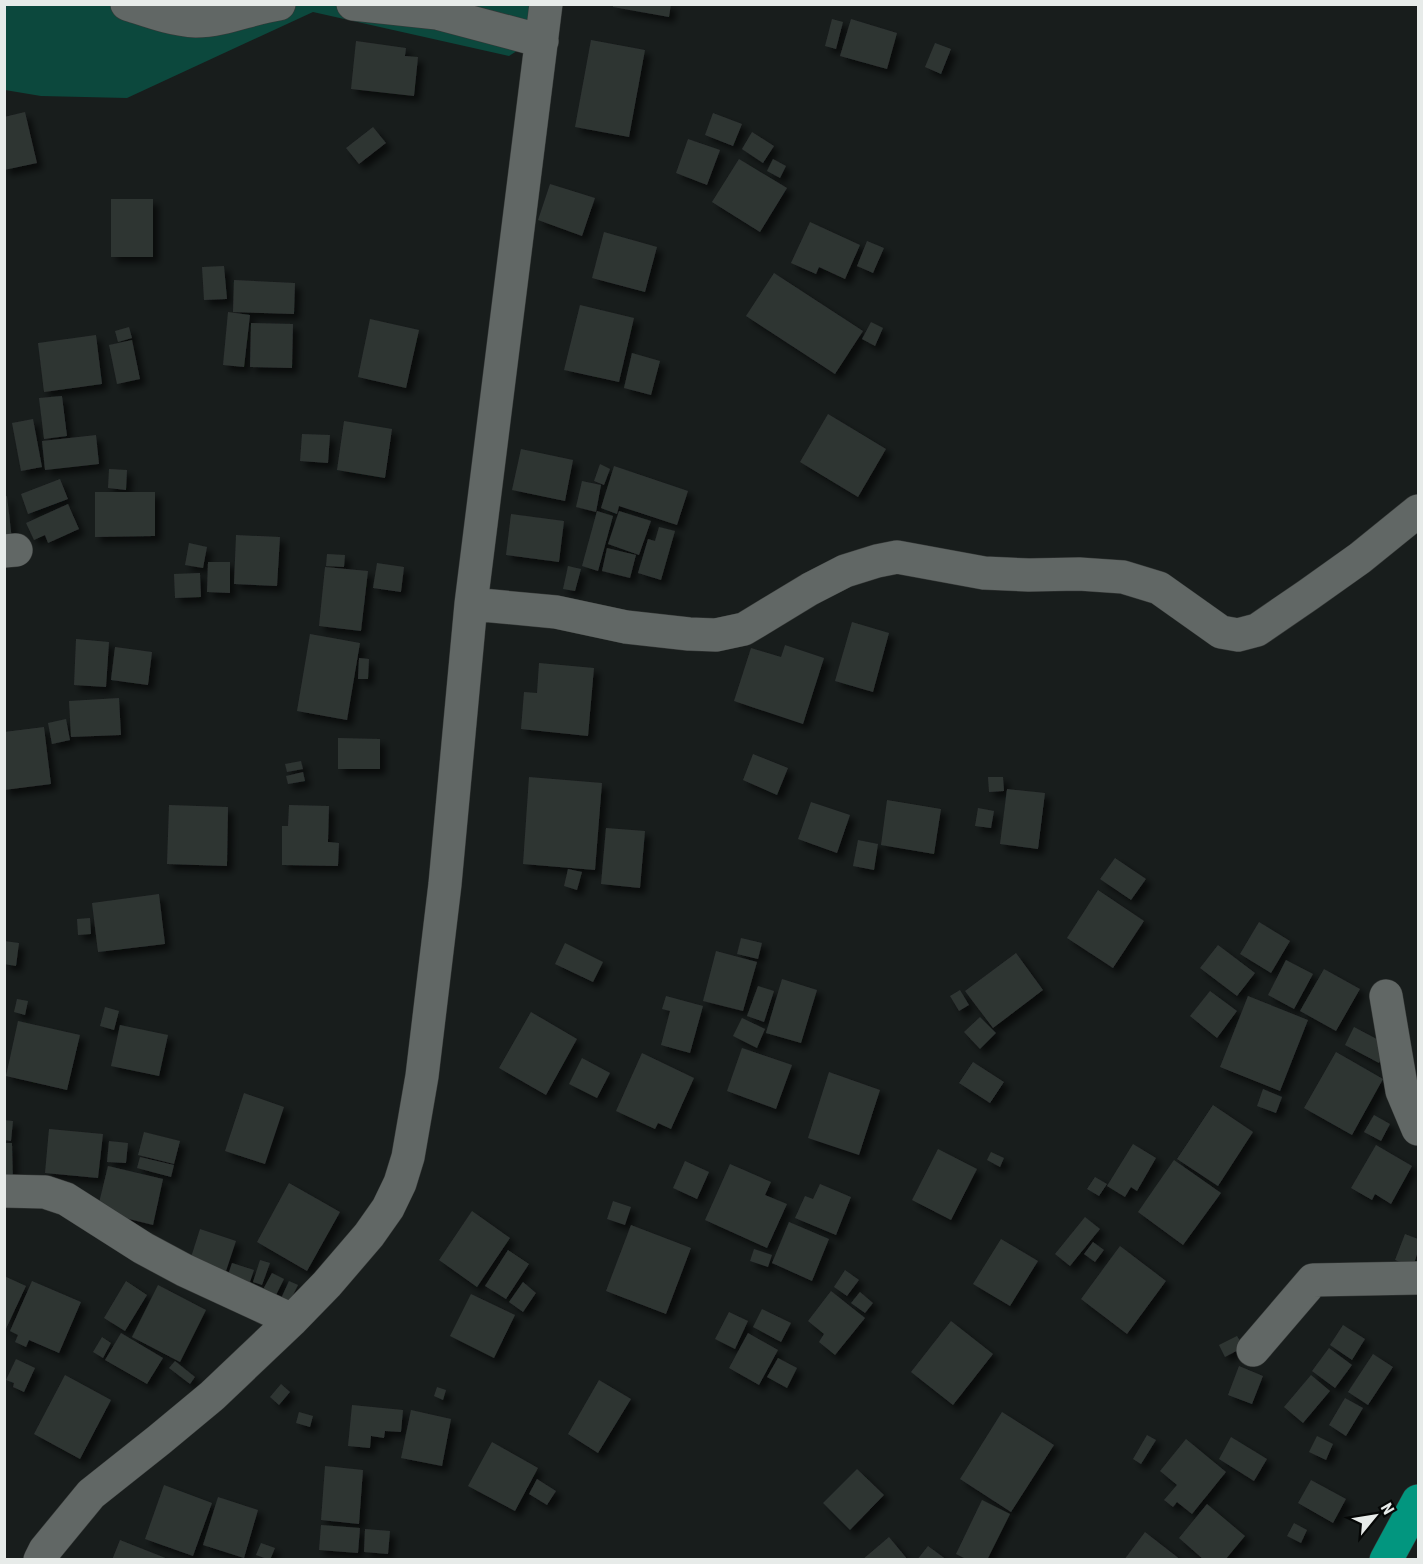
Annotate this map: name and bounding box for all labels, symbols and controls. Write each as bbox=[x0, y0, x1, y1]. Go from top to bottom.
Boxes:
north arrow bbox=[1345, 1486, 1405, 1546]
text: N bbox=[1377, 1500, 1398, 1518]

